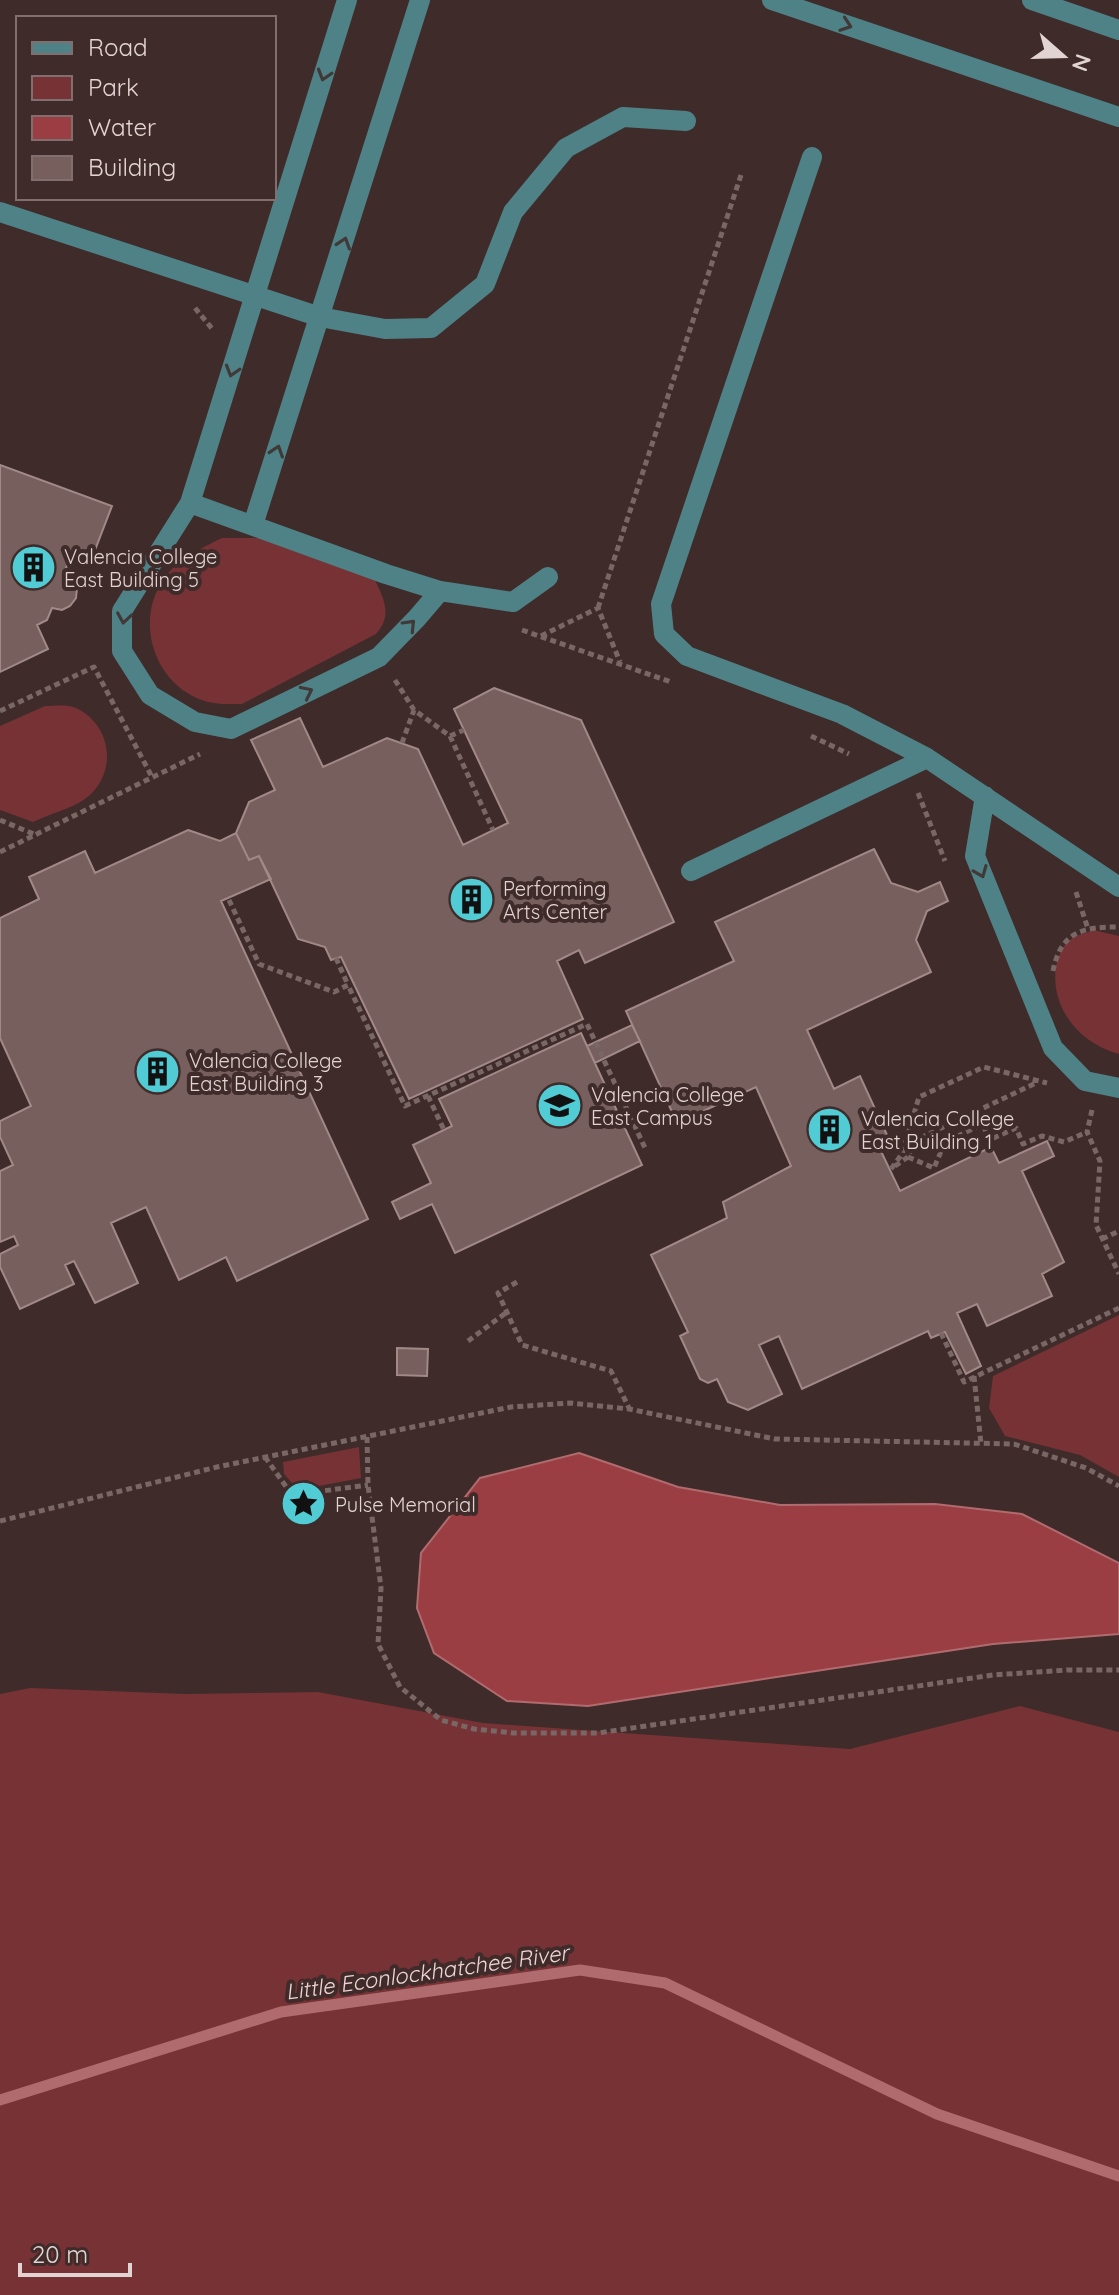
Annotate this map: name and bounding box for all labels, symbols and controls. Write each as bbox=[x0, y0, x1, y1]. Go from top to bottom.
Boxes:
one-way arrow bbox=[839, 15, 853, 31]
legend bbox=[16, 16, 276, 200]
north arrow bbox=[1023, 16, 1103, 96]
text: Road bbox=[88, 32, 148, 62]
text: N bbox=[1066, 50, 1098, 75]
one-way arrow bbox=[317, 67, 333, 81]
text: Park bbox=[88, 72, 139, 102]
text: Water bbox=[88, 112, 156, 142]
text: Building bbox=[88, 152, 176, 182]
one-way arrow bbox=[334, 236, 350, 250]
one-way arrow bbox=[225, 363, 241, 377]
one-way arrow bbox=[268, 445, 284, 458]
building icon: Valencia College East Building 5 bbox=[9, 544, 57, 592]
place label: Valencia College East Building 5 bbox=[64, 544, 217, 592]
one-way arrow bbox=[116, 611, 133, 625]
one-way arrow bbox=[401, 620, 416, 634]
one-way arrow bbox=[299, 686, 314, 702]
one-way arrow bbox=[971, 864, 988, 878]
building icon: Performing Arts Center bbox=[448, 876, 496, 924]
place label: Performing Arts Center bbox=[503, 876, 608, 924]
building icon: Valencia College East Building 3 bbox=[134, 1048, 182, 1096]
place label: Valencia College East Building 3 bbox=[189, 1048, 342, 1096]
school or university icon: Valencia College East Campus bbox=[536, 1081, 584, 1129]
place label: Valencia College East Campus bbox=[591, 1082, 744, 1130]
building icon: Valencia College East Building 1 bbox=[806, 1106, 854, 1154]
place label: Valencia College East Building 1 bbox=[861, 1106, 1014, 1154]
place icon: Pulse Memorial bbox=[280, 1480, 328, 1528]
place label: Pulse Memorial bbox=[335, 1492, 476, 1517]
water label: Little Econlockhatchee River bbox=[284, 1938, 573, 2006]
scale bar bbox=[20, 2227, 130, 2277]
text: 20 m bbox=[32, 2239, 88, 2269]

